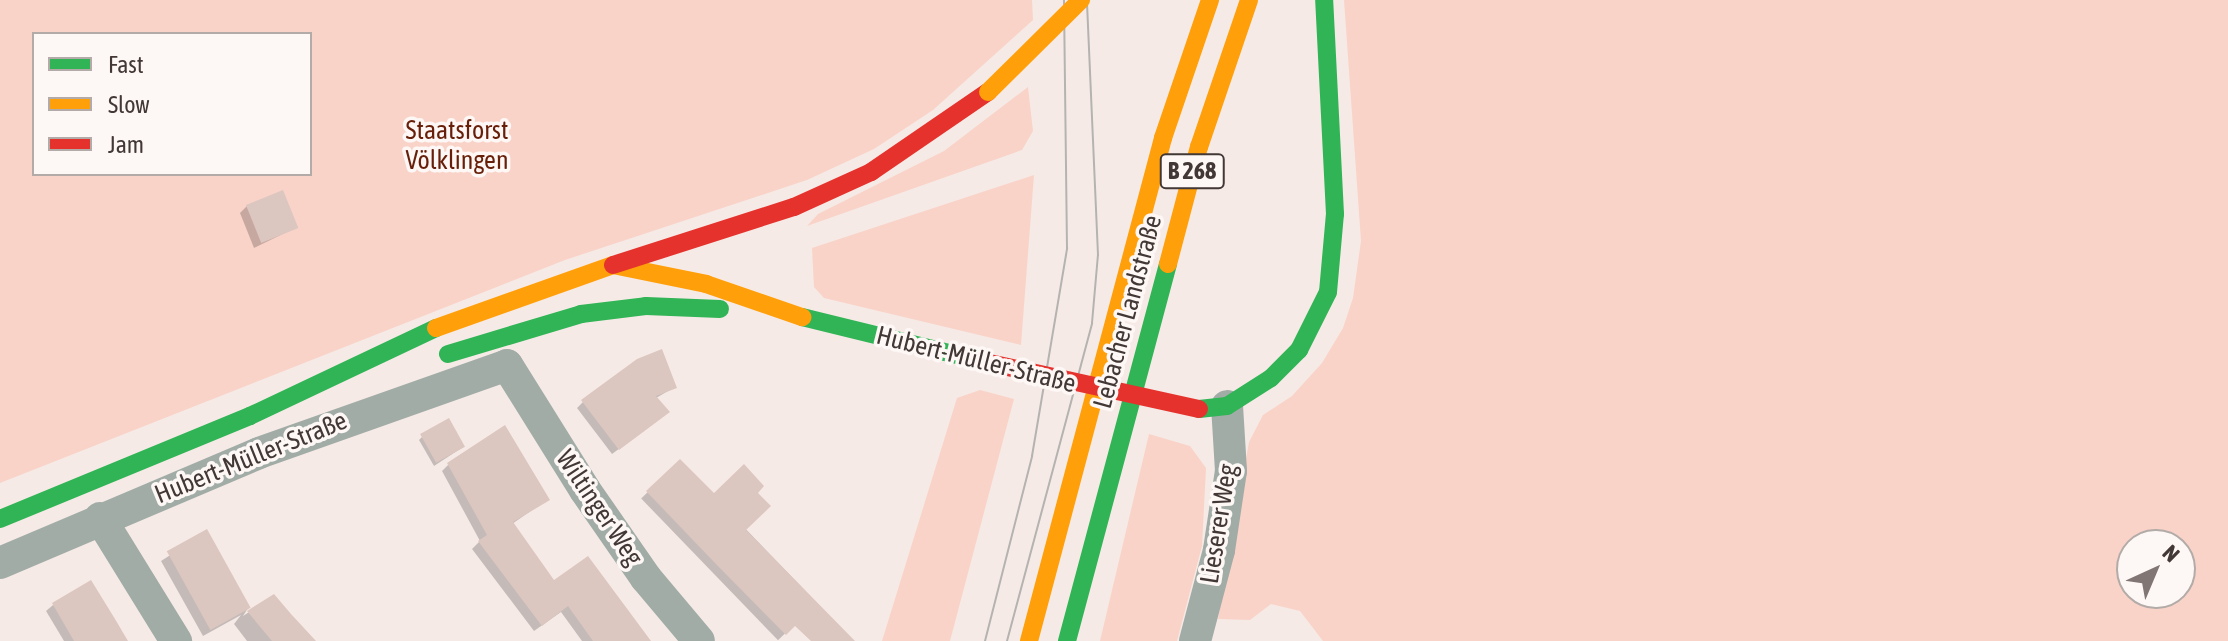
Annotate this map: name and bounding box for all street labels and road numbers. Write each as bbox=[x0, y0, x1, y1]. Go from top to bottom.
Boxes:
road number: B 268 bbox=[1158, 151, 1226, 191]
street label: Lebacher Landstraße bbox=[1087, 212, 1169, 412]
street label: Hubert-Müller-Straße bbox=[873, 320, 1079, 400]
street label: Hubert-Müller-Straße bbox=[150, 405, 352, 511]
street label: Wiltinger Weg bbox=[549, 444, 649, 572]
street label: Lieserer Weg bbox=[1194, 462, 1244, 586]

